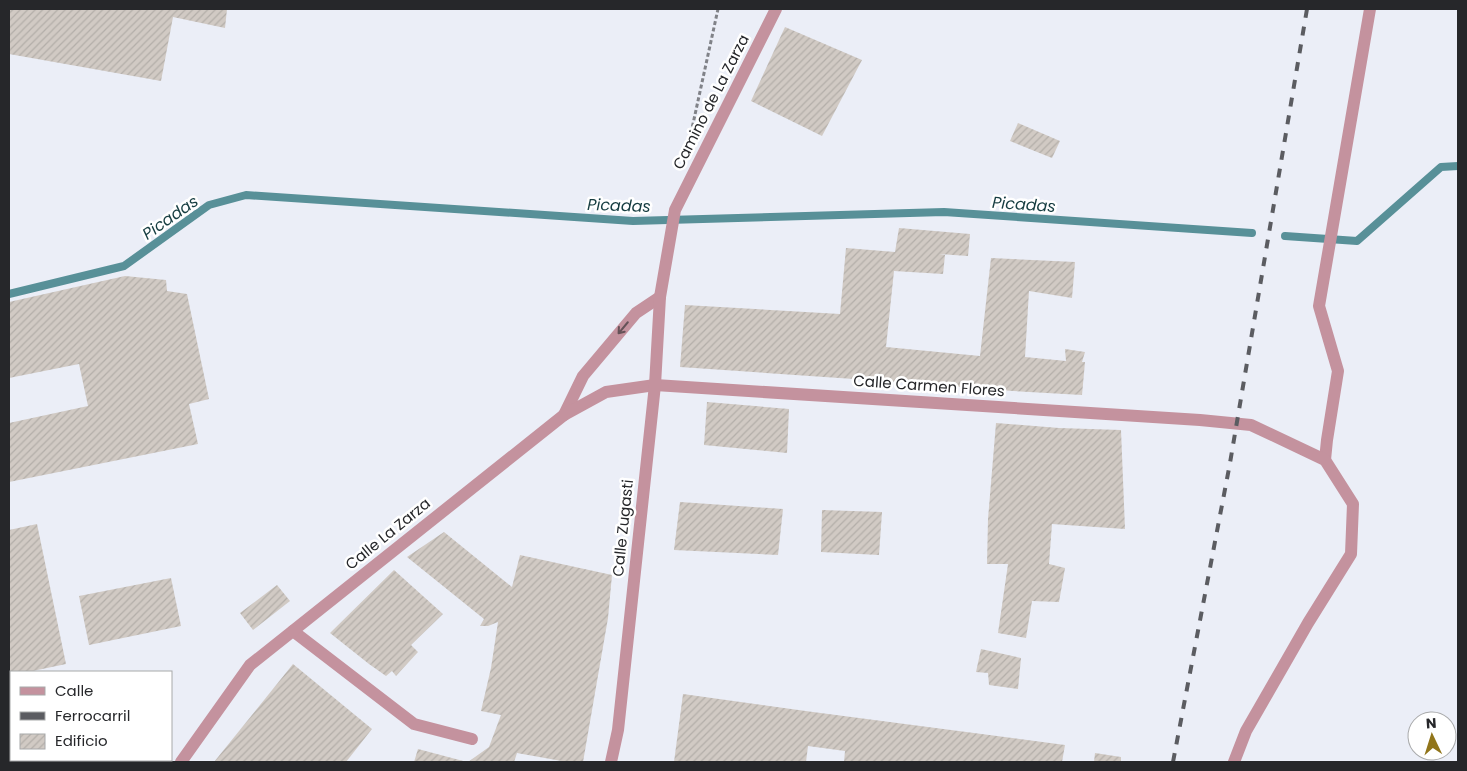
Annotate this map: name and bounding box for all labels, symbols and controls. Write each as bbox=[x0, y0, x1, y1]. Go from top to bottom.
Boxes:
street label: Camino de La Zarza bbox=[667, 31, 754, 173]
water label: Picadas bbox=[138, 190, 203, 245]
water label: Picadas bbox=[991, 191, 1057, 218]
water label: Picadas bbox=[587, 193, 651, 218]
one-way arrow bbox=[618, 322, 629, 335]
street label: Calle Carmen Flores bbox=[853, 370, 1006, 401]
street label: Calle Zugasti bbox=[607, 478, 638, 577]
street label: Calle La Zarza bbox=[341, 493, 435, 574]
legend bbox=[10, 671, 172, 761]
text: Calle bbox=[55, 680, 93, 701]
text: Ferrocarril bbox=[55, 705, 130, 726]
north arrow bbox=[1407, 711, 1457, 761]
text: N bbox=[1425, 713, 1437, 733]
text: Edificio bbox=[55, 730, 108, 751]

